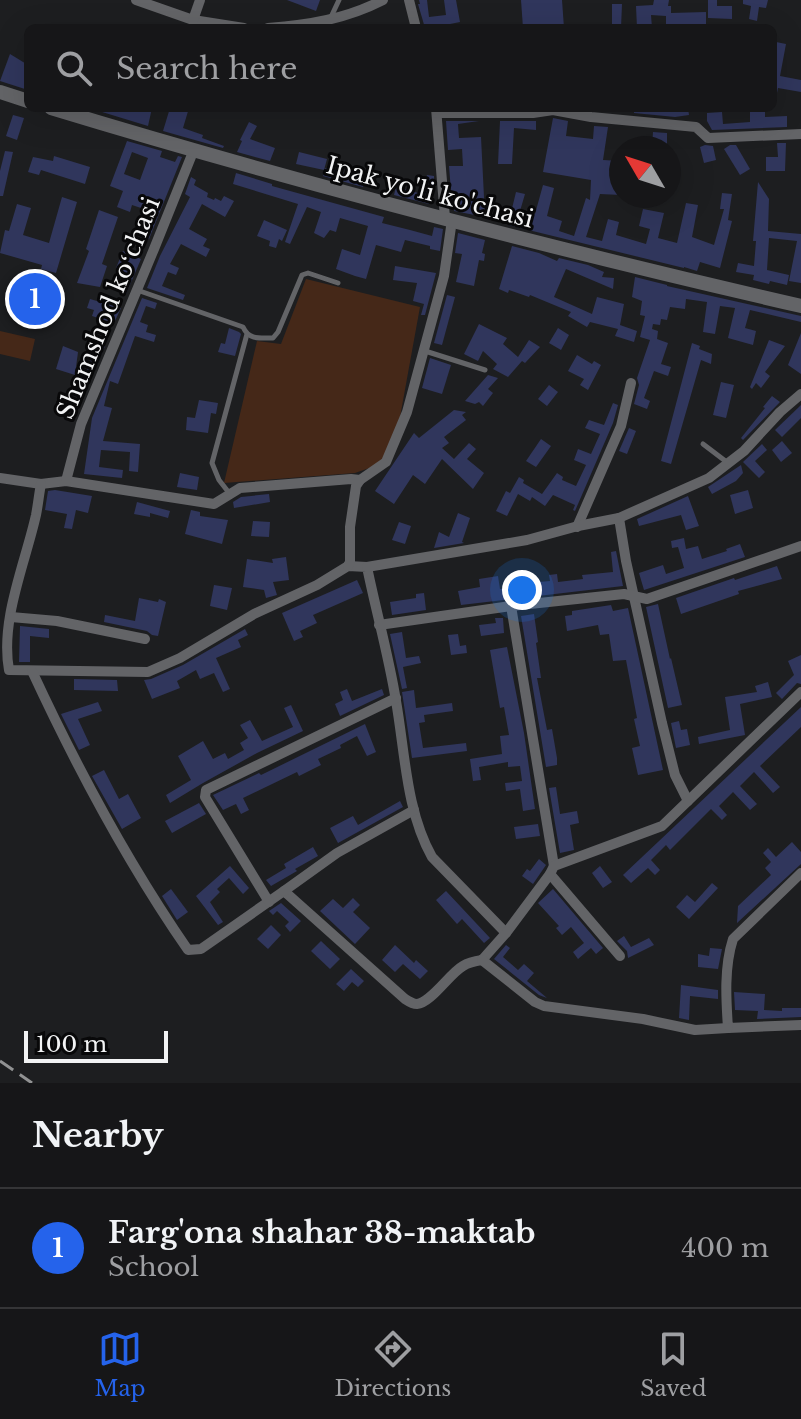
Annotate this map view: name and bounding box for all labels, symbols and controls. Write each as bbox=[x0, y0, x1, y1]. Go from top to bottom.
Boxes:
search box bbox=[24, 24, 777, 112]
icon: search bbox=[52, 46, 96, 90]
text: Search here bbox=[116, 50, 297, 87]
north arrow bbox=[609, 136, 681, 208]
street label: Ipak yo'li ko'chasi bbox=[323, 150, 537, 234]
street label: Shamshod koʻchasi bbox=[50, 193, 166, 423]
pin: 1 bbox=[9, 269, 61, 329]
your location bbox=[502, 570, 542, 610]
scale bar bbox=[24, 1027, 168, 1063]
text: 100 m bbox=[36, 1031, 107, 1058]
text: Nearby bbox=[32, 1114, 164, 1156]
text: Farg'ona shahar 38-maktab bbox=[108, 1214, 535, 1251]
text: 1 bbox=[52, 1232, 64, 1264]
text: 400 m bbox=[681, 1232, 769, 1264]
text: School bbox=[108, 1251, 199, 1283]
tab: Map bbox=[94, 1327, 146, 1402]
tab: Directions bbox=[334, 1327, 451, 1402]
tab: Saved bbox=[640, 1327, 707, 1402]

